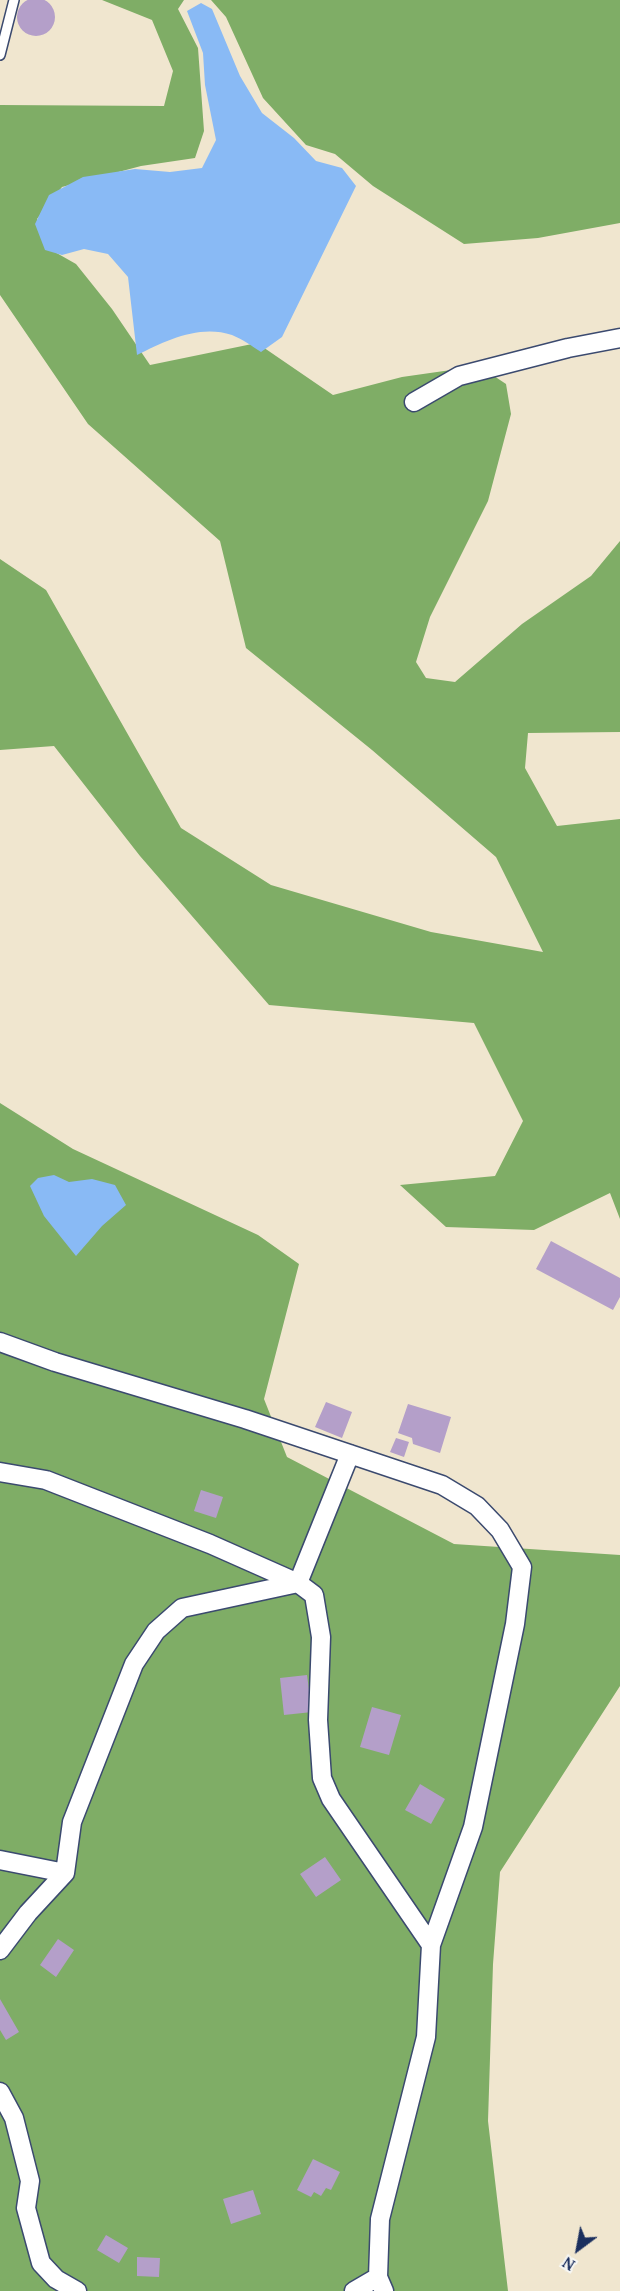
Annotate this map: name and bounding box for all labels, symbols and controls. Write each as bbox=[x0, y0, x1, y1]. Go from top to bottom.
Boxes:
north arrow bbox=[548, 2219, 608, 2279]
text: N bbox=[558, 2251, 579, 2277]

